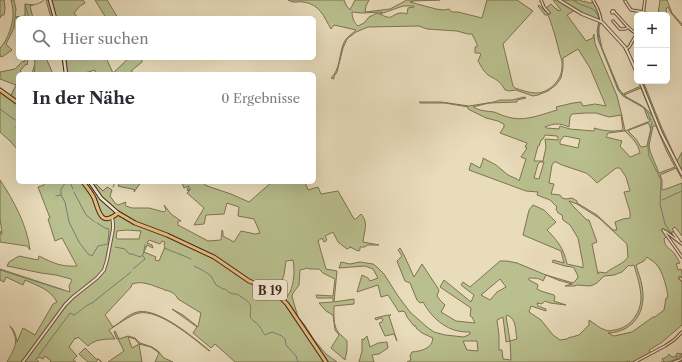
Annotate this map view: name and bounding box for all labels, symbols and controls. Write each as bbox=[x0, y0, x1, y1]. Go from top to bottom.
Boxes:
map controls bbox=[634, 12, 670, 84]
button: + bbox=[634, 12, 670, 48]
search box bbox=[16, 16, 316, 60]
icon: search bbox=[30, 27, 52, 49]
text: Hier suchen bbox=[62, 29, 149, 48]
button: − bbox=[634, 48, 670, 84]
text: In der Nähe bbox=[32, 88, 135, 108]
text: 0 Ergebnisse bbox=[221, 90, 300, 106]
road number: B 19 bbox=[253, 280, 287, 300]

